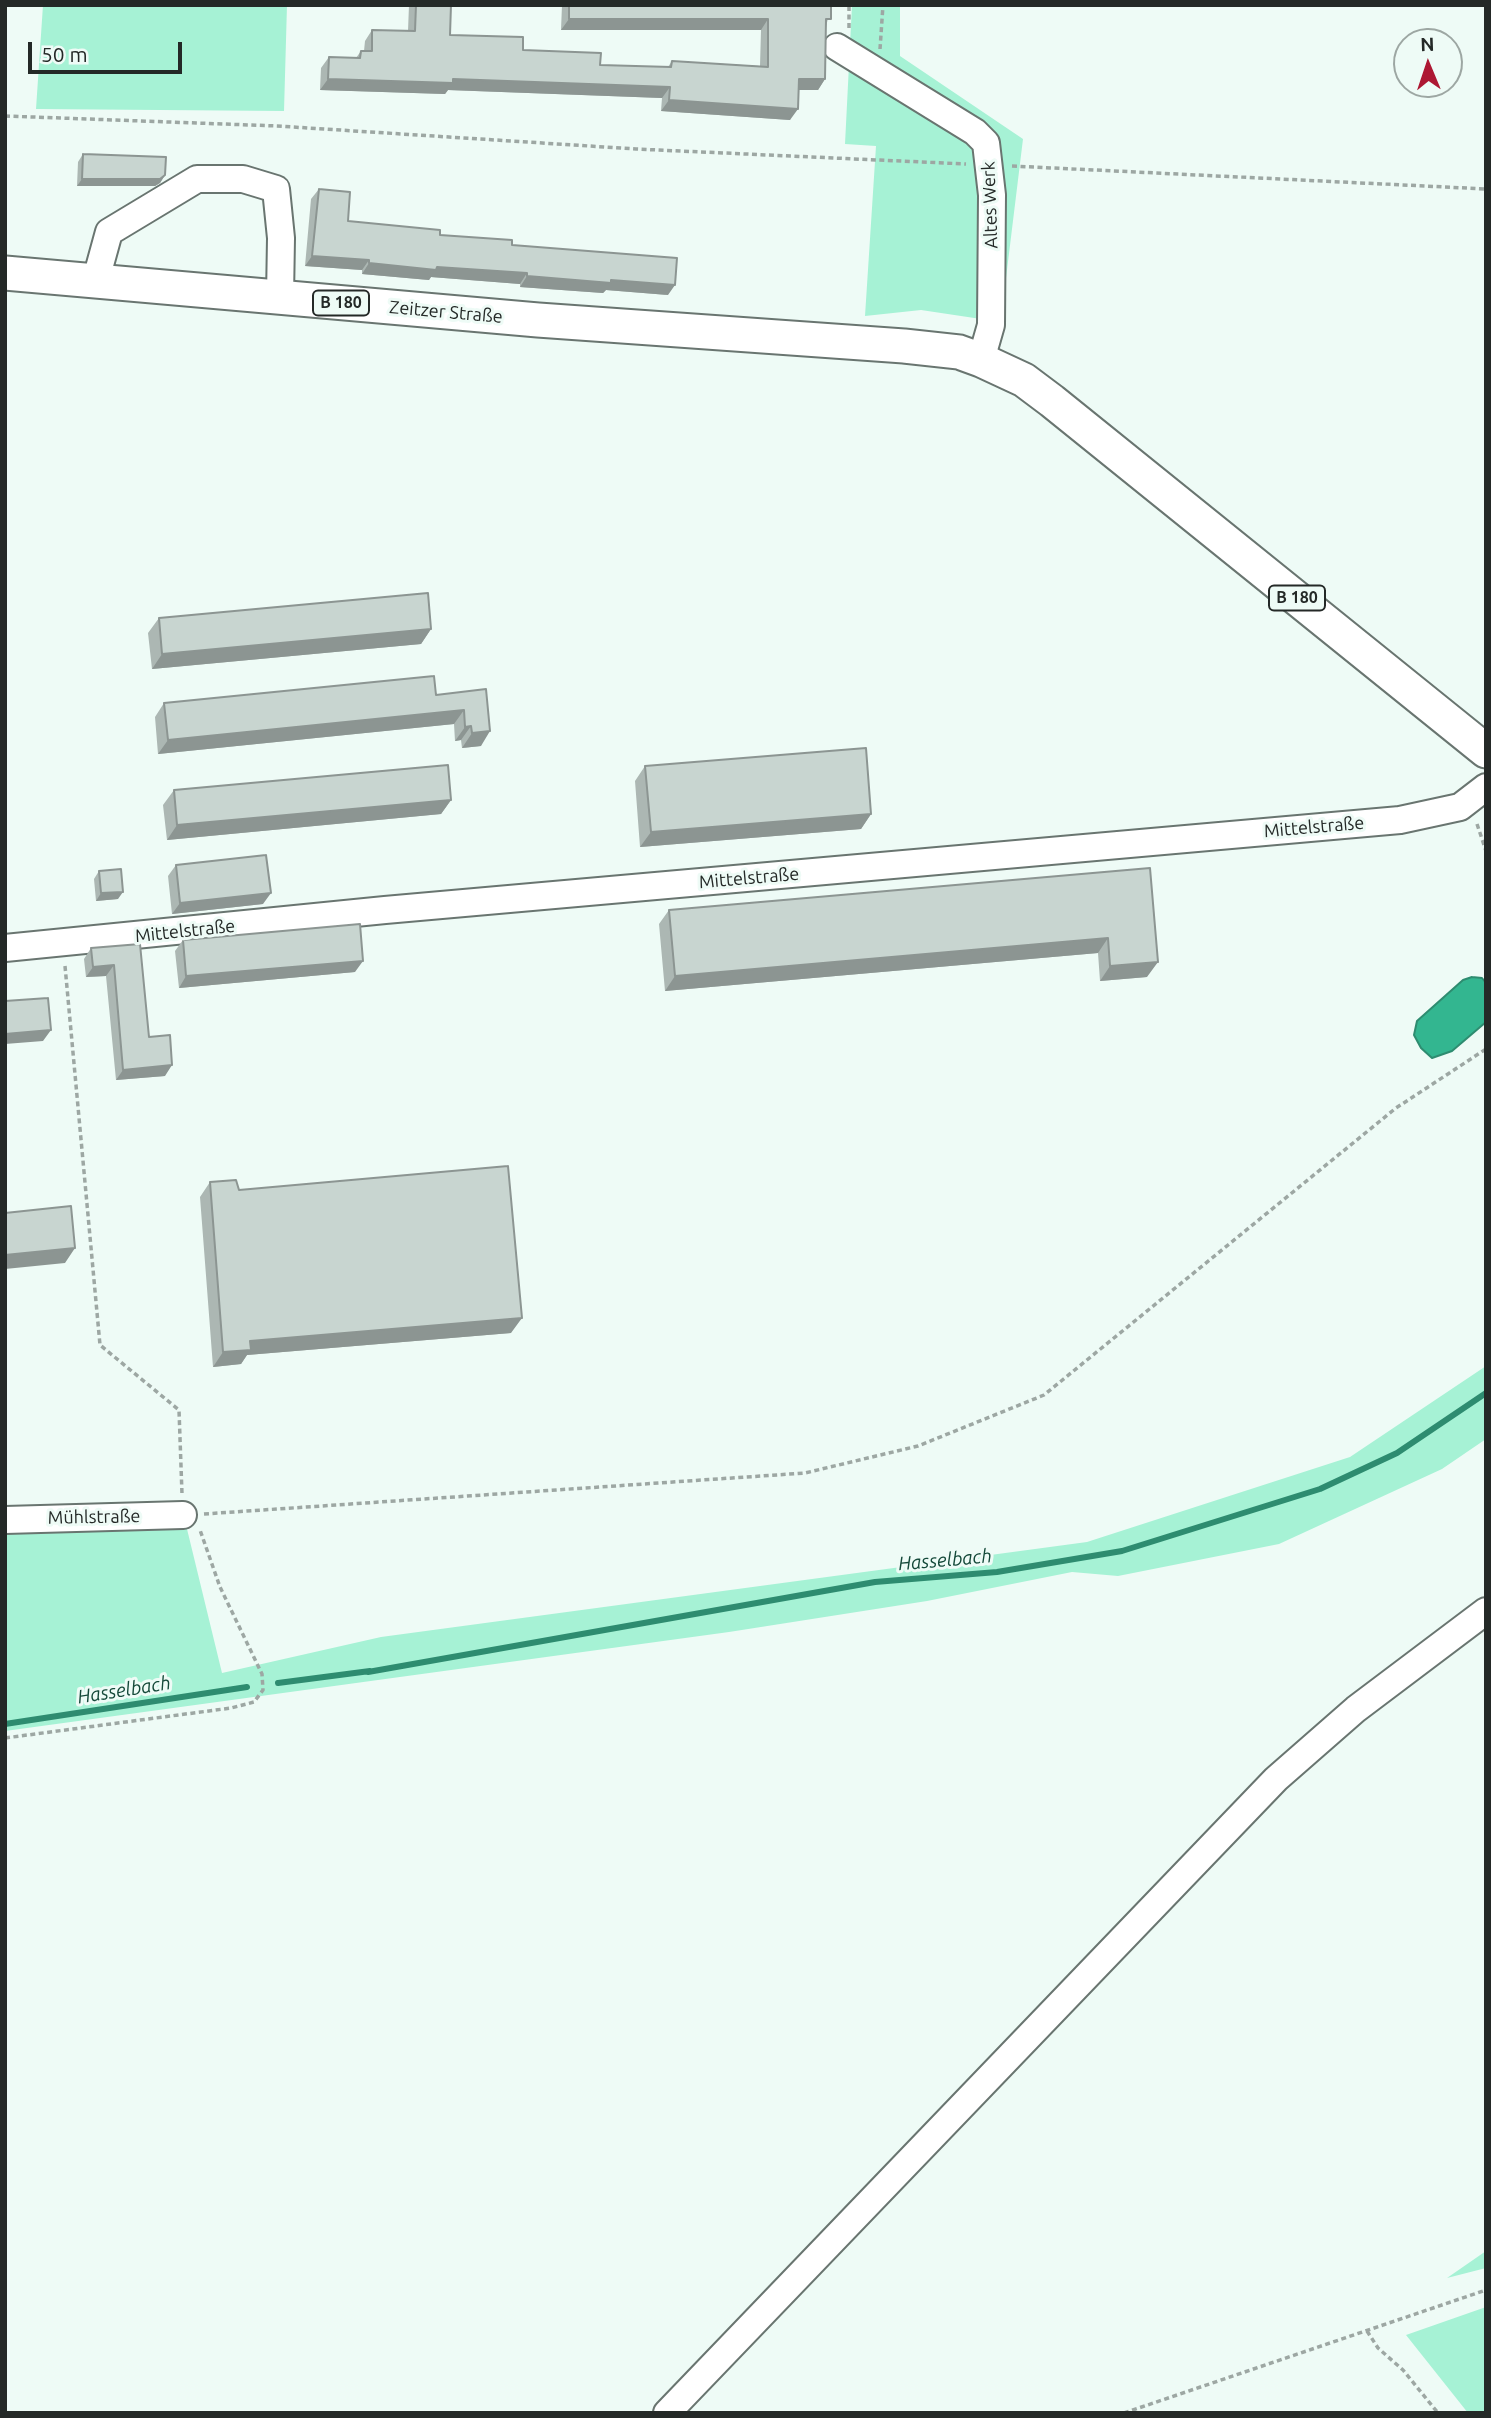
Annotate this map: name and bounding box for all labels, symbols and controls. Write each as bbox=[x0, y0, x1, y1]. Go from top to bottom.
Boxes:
scale bar bbox=[32, 28, 186, 72]
north arrow bbox=[1393, 28, 1463, 98]
text: N bbox=[1420, 33, 1435, 55]
text: 50 m bbox=[41, 42, 88, 66]
street label: Altes Werk bbox=[978, 161, 1002, 249]
road number: B 180 bbox=[313, 290, 369, 316]
street label: Zeitzer Straße bbox=[388, 296, 504, 328]
road number: B 180 bbox=[1269, 586, 1325, 610]
street label: Mittelstraße bbox=[1263, 812, 1365, 842]
street label: Mittelstraße bbox=[698, 863, 800, 893]
street label: Mittelstraße bbox=[134, 915, 236, 947]
street label: Mühlstraße bbox=[47, 1505, 141, 1529]
water label: Hasselbach bbox=[897, 1545, 993, 1575]
water label: Hasselbach bbox=[76, 1671, 172, 1709]

